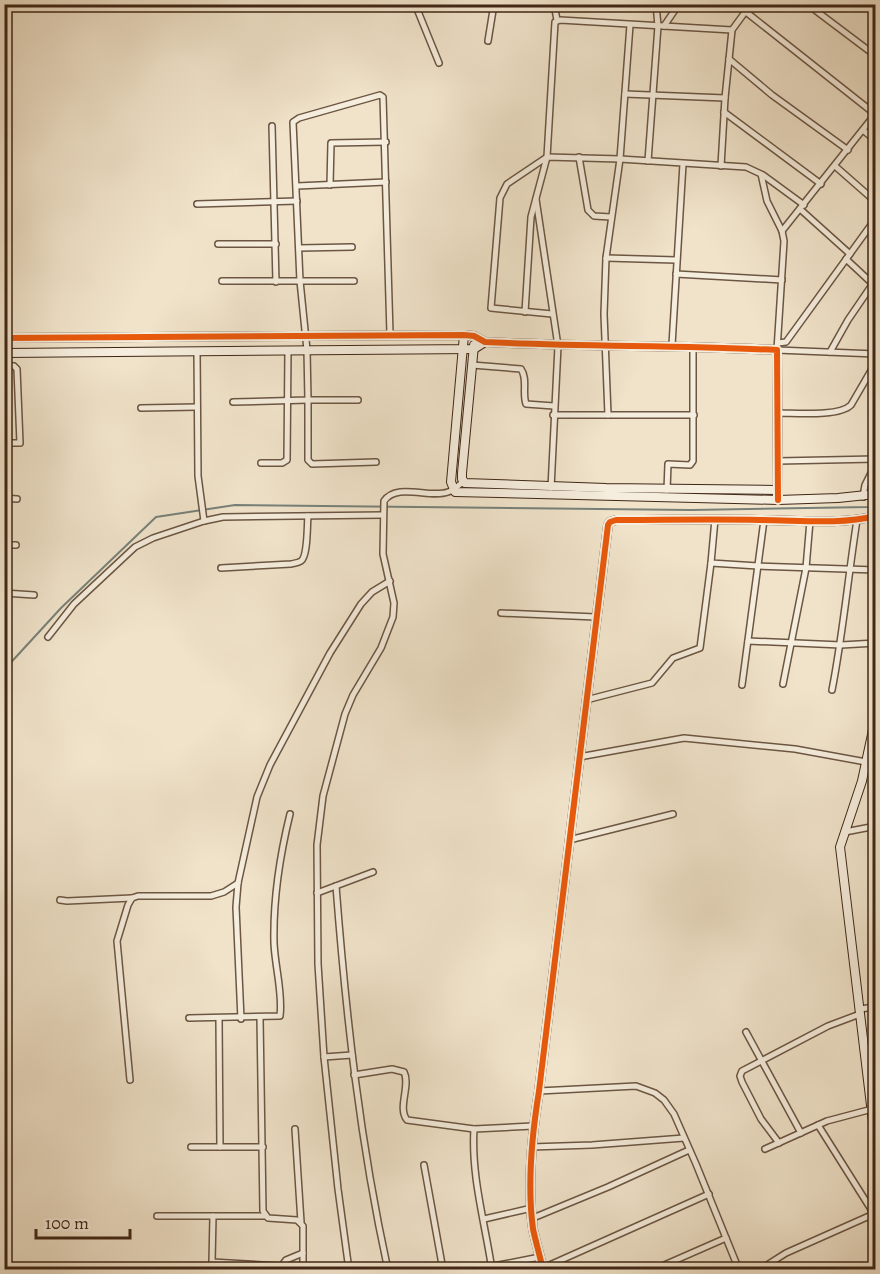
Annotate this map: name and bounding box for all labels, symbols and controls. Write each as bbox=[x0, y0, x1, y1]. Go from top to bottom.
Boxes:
scale bar bbox=[36, 1202, 130, 1240]
text: 100 m bbox=[45, 1211, 89, 1235]

